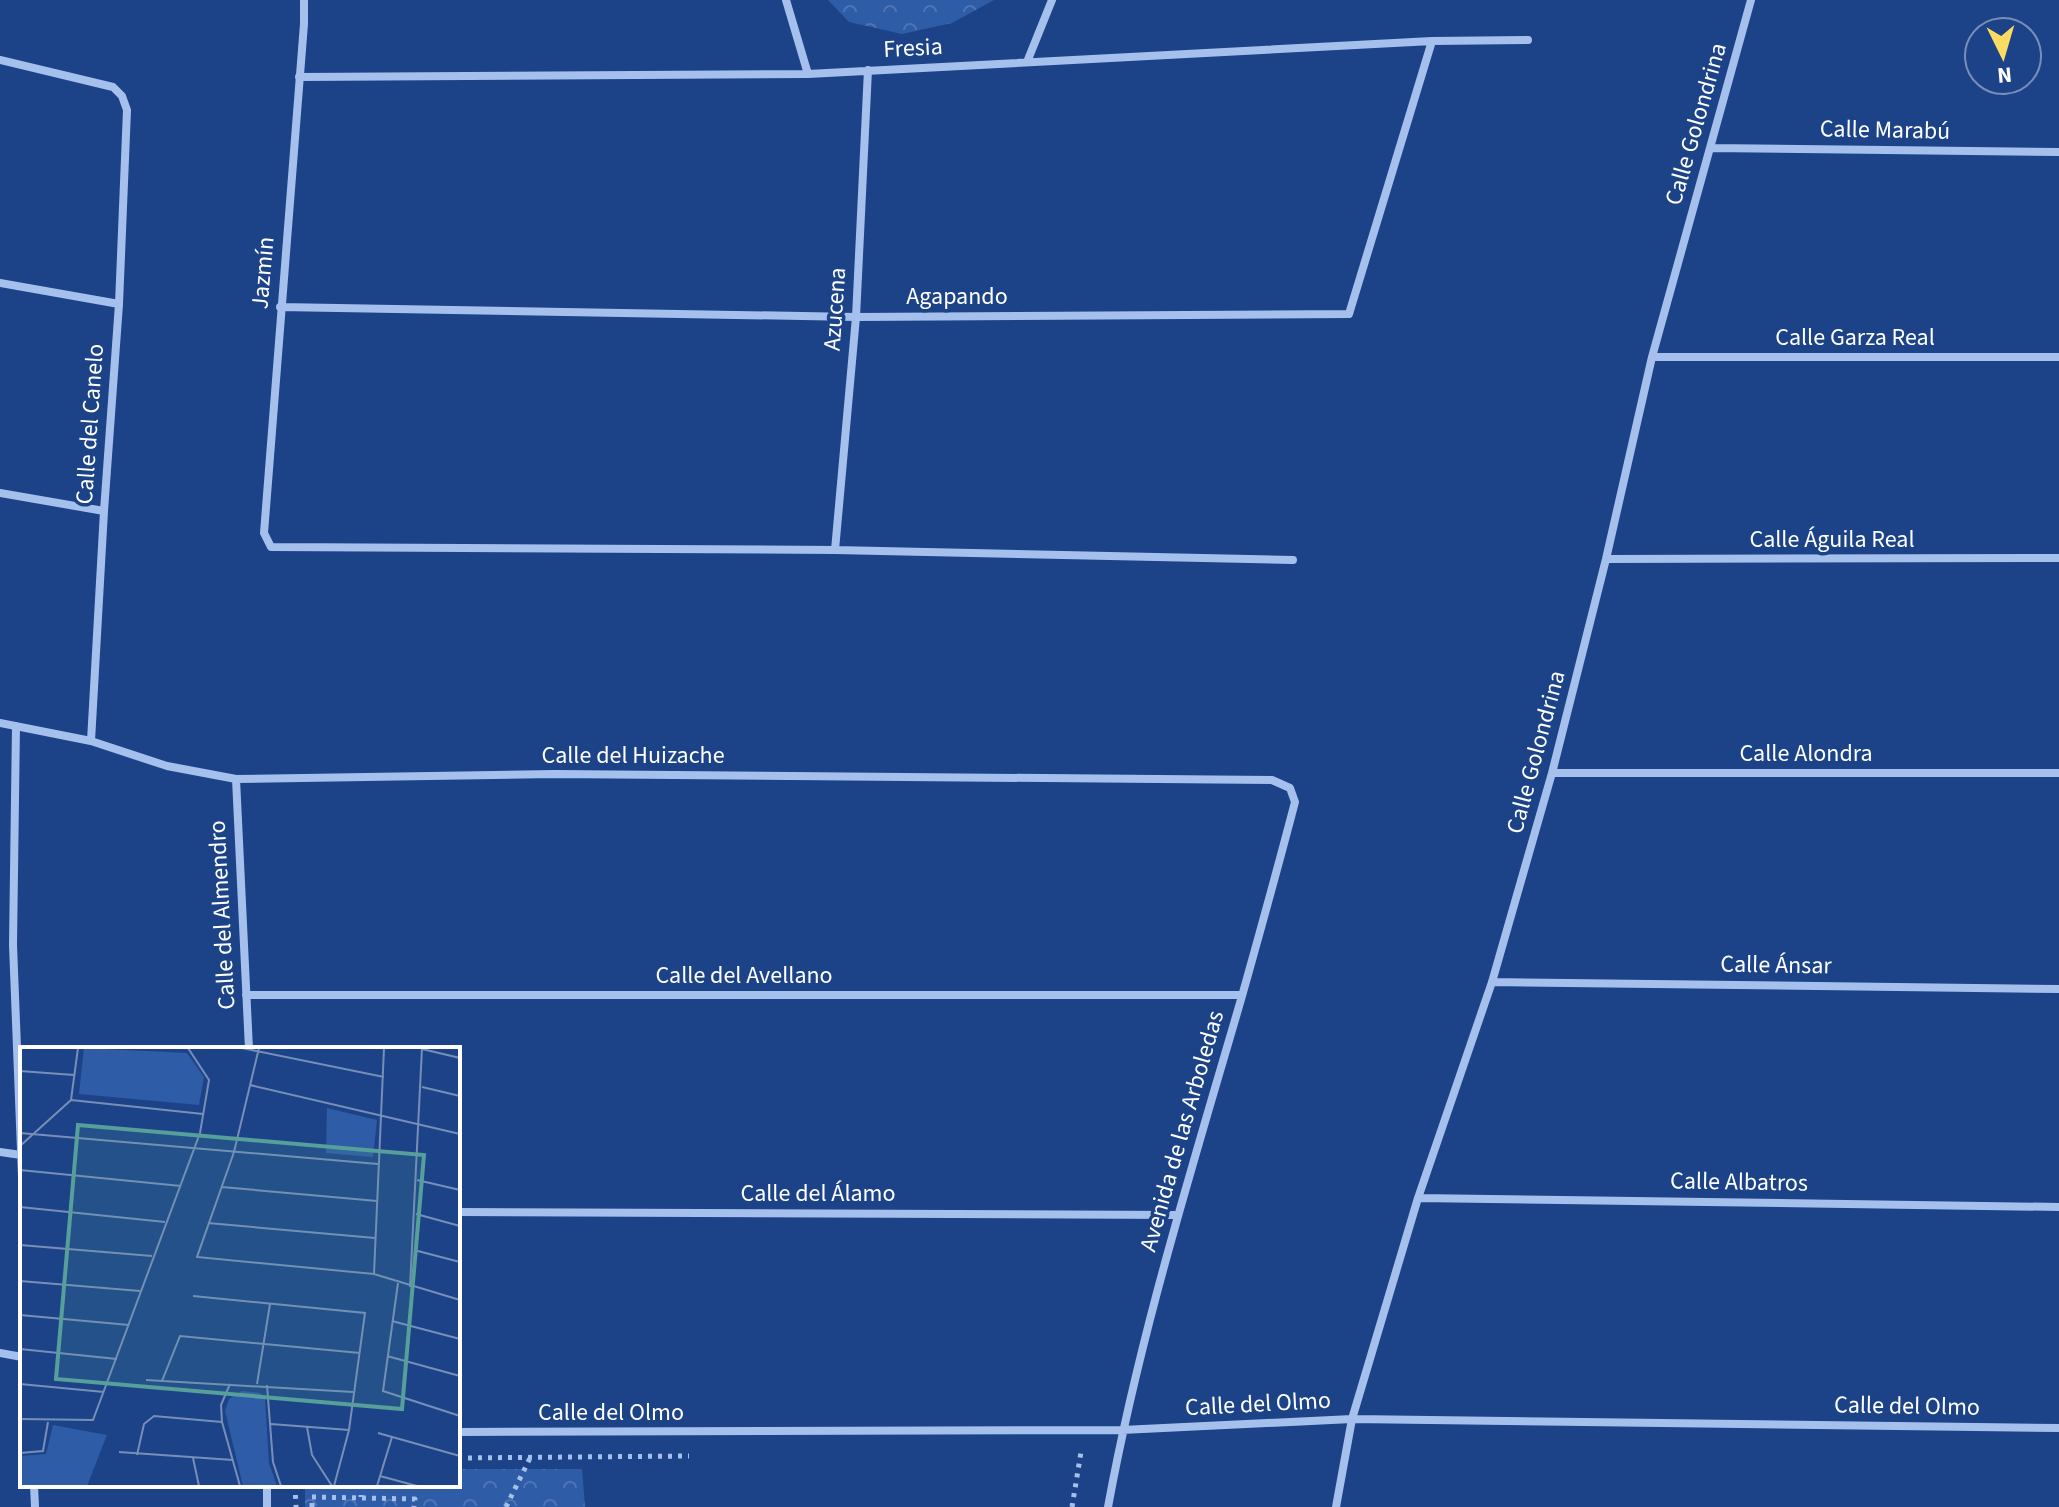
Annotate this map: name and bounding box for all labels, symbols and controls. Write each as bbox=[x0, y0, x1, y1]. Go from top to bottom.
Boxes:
north arrow bbox=[1963, 16, 2043, 96]
street label: Fresia bbox=[882, 29, 944, 67]
street label: Calle Golondrina bbox=[1656, 39, 1736, 209]
text: N bbox=[1996, 58, 2013, 92]
street label: Calle Marabú bbox=[1819, 111, 1951, 149]
street label: Jazmín bbox=[242, 235, 284, 311]
street label: Azucena bbox=[815, 266, 855, 352]
street label: Agapando bbox=[906, 279, 1008, 314]
street label: Calle Garza Real bbox=[1775, 320, 1935, 355]
street label: Calle del Canelo bbox=[67, 343, 113, 505]
street label: Calle Águila Real bbox=[1749, 522, 1915, 557]
street label: Calle Golondrina bbox=[1497, 667, 1575, 837]
street label: Calle Alondra bbox=[1739, 736, 1873, 771]
street label: Calle del Huizache bbox=[541, 738, 725, 773]
street label: Calle del Almendro bbox=[200, 820, 244, 1010]
street label: Calle Ánsar bbox=[1720, 947, 1833, 983]
street label: Calle del Avellano bbox=[655, 958, 833, 993]
street label: Avenida de las Arboledas bbox=[1131, 1006, 1233, 1256]
inset map bbox=[20, 1047, 460, 1487]
street label: Calle Albatros bbox=[1670, 1163, 1808, 1201]
street label: Calle del Álamo bbox=[740, 1176, 896, 1211]
street label: Calle del Olmo bbox=[1184, 1383, 1332, 1425]
street label: Calle del Olmo bbox=[1834, 1387, 1980, 1425]
street label: Calle del Olmo bbox=[538, 1395, 684, 1430]

